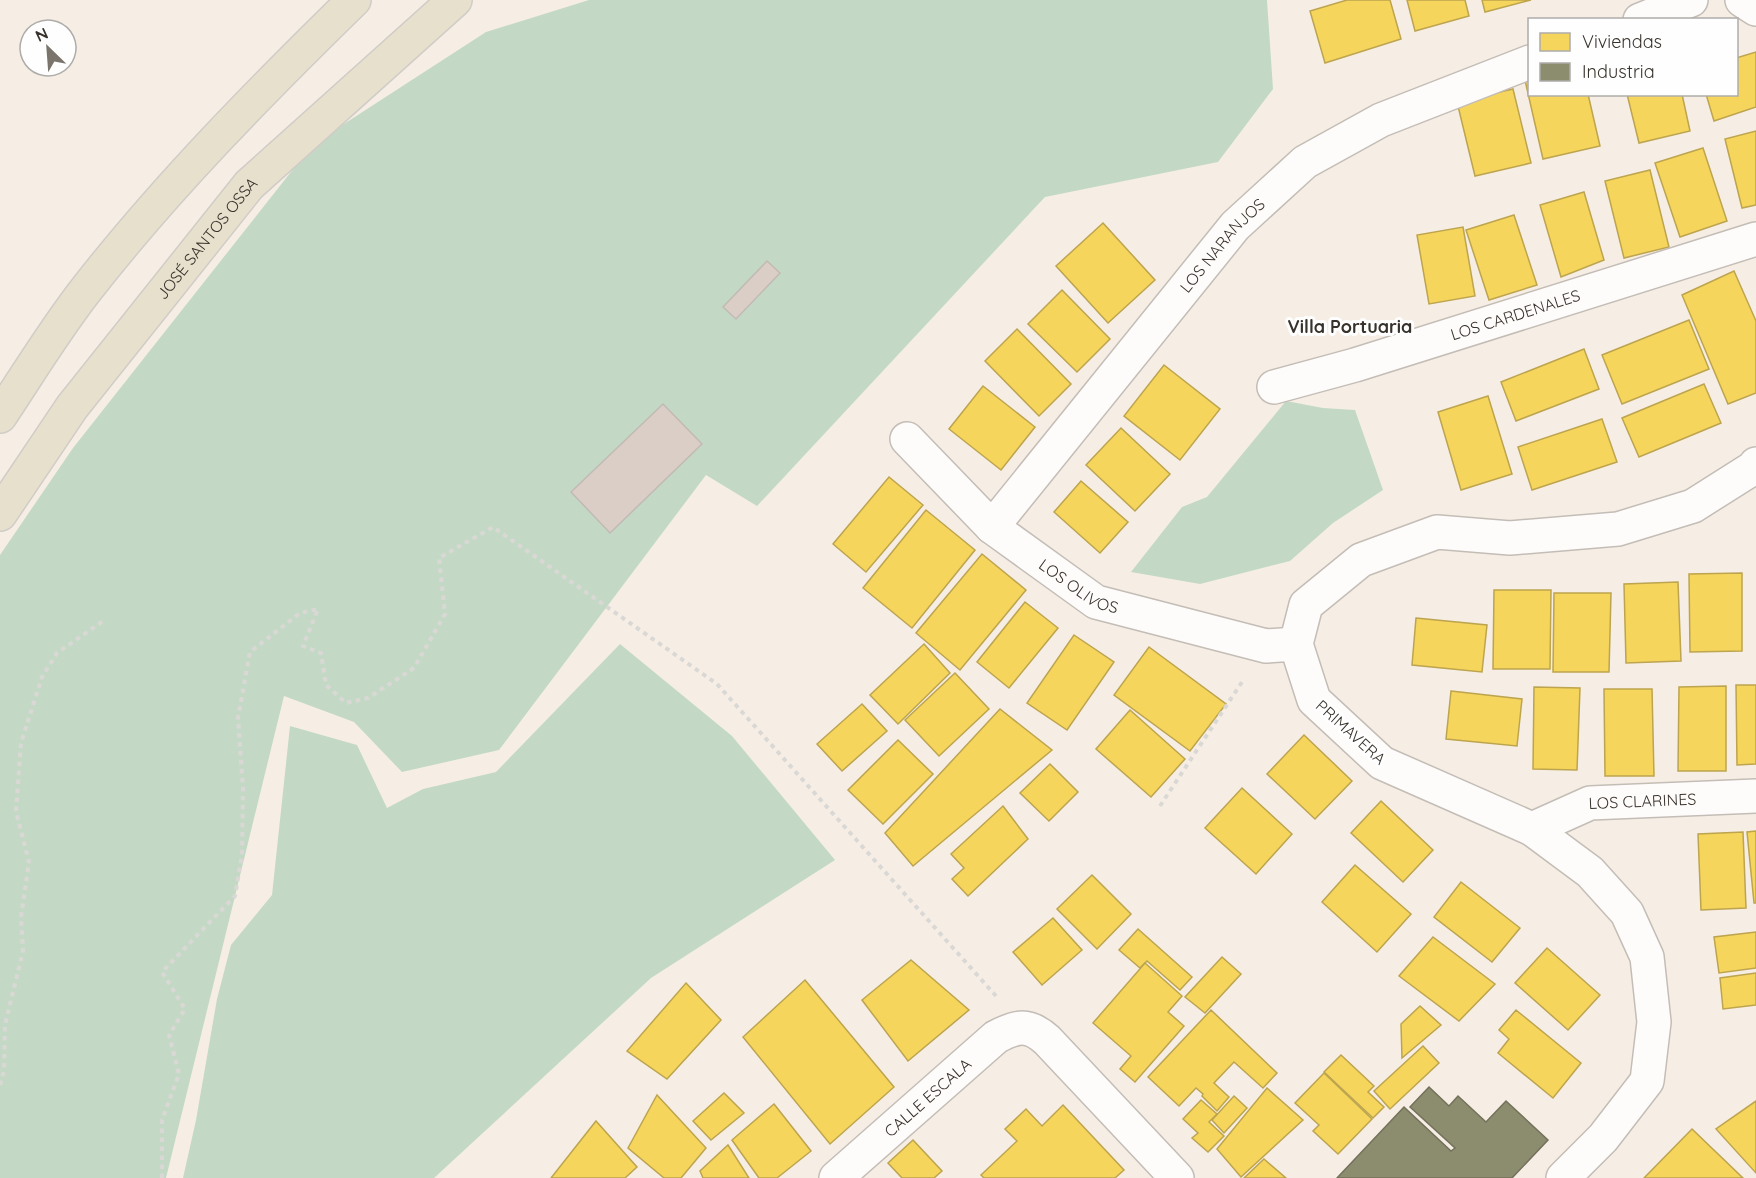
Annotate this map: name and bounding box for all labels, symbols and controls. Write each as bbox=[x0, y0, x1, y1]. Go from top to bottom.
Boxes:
north arrow bbox=[18, 18, 78, 78]
legend bbox=[1528, 18, 1738, 96]
text: N bbox=[32, 23, 51, 46]
text: Viviendas bbox=[1582, 30, 1662, 53]
text: Industria bbox=[1582, 60, 1655, 83]
street label: JOSÉ SANTOS OSSA bbox=[152, 173, 261, 303]
street label: LOS NARANJOS bbox=[1175, 194, 1269, 296]
street label: LOS CARDENALES bbox=[1448, 285, 1583, 344]
district label: Villa Portuaria bbox=[1288, 315, 1412, 338]
street label: LOS OLIVOS bbox=[1035, 554, 1120, 617]
street label: PRIMAVERA bbox=[1312, 695, 1390, 769]
street label: LOS CLARINES bbox=[1588, 789, 1697, 813]
street label: CALLE ESCALA bbox=[880, 1054, 975, 1141]

